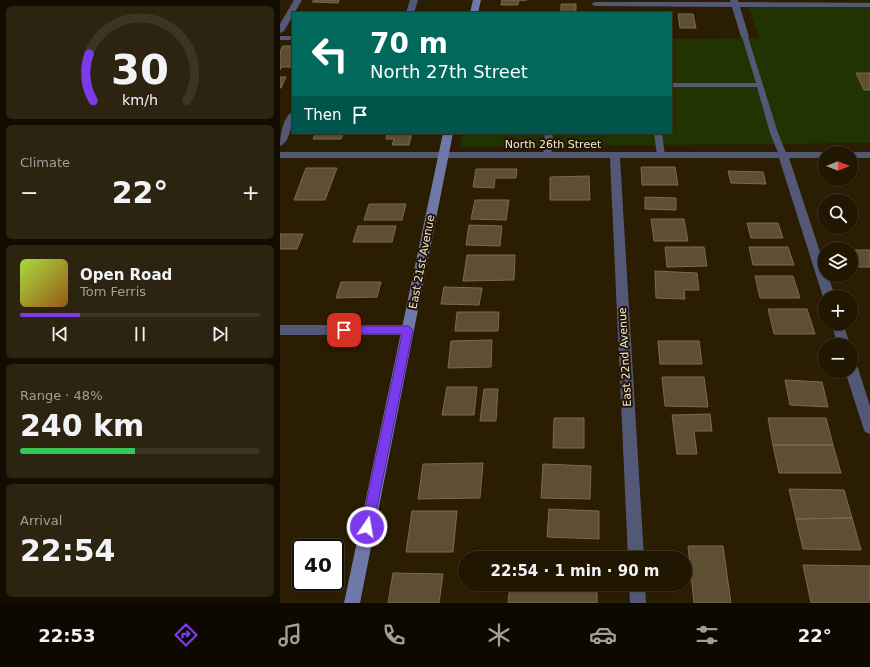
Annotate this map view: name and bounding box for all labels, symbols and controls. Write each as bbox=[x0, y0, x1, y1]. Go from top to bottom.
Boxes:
text: 70 m bbox=[370, 27, 448, 60]
icon: left bbox=[304, 28, 356, 80]
text: 30 bbox=[111, 45, 169, 94]
text: North 27th Street bbox=[370, 61, 528, 82]
text: km/h bbox=[122, 91, 158, 107]
icon: arrive bbox=[349, 104, 371, 126]
text: Then bbox=[304, 106, 341, 124]
street label: North 26th Street bbox=[505, 138, 602, 151]
north arrow bbox=[818, 146, 858, 186]
map controls bbox=[818, 146, 858, 378]
text: Climate bbox=[20, 155, 70, 170]
text: 22° bbox=[112, 175, 168, 210]
text: − bbox=[20, 180, 38, 205]
text: + bbox=[242, 180, 260, 205]
button: search bbox=[818, 194, 858, 234]
street label: East 21st Avenue bbox=[406, 214, 438, 310]
button: layers bbox=[818, 242, 858, 282]
text: Open Road bbox=[80, 266, 172, 284]
text: Tom Ferris bbox=[80, 284, 146, 299]
button: + bbox=[818, 290, 858, 330]
street label: East 22nd Avenue bbox=[616, 307, 634, 407]
pin bbox=[327, 313, 361, 347]
icon: arrive bbox=[333, 319, 355, 341]
icon: previous bbox=[49, 323, 71, 345]
icon: pause bbox=[129, 323, 151, 345]
icon: next bbox=[209, 323, 231, 345]
button: − bbox=[818, 338, 858, 378]
text: Range · 48% bbox=[20, 388, 103, 403]
text: 240 km bbox=[20, 408, 144, 443]
position arrow bbox=[346, 506, 388, 548]
text: Arrival bbox=[20, 513, 62, 528]
text: 22:54 bbox=[20, 533, 116, 568]
speed limit sign: 40 bbox=[292, 539, 344, 591]
text: 22:54 · 1 min · 90 m bbox=[491, 562, 659, 580]
icon: directions bbox=[172, 621, 200, 649]
icon: music bbox=[276, 621, 304, 649]
icon: phone bbox=[380, 621, 408, 649]
icon: climate bbox=[485, 621, 513, 649]
icon: car bbox=[589, 621, 617, 649]
icon: filters bbox=[693, 621, 721, 649]
text: 22:53 bbox=[38, 625, 95, 646]
text: 22° bbox=[798, 625, 832, 646]

